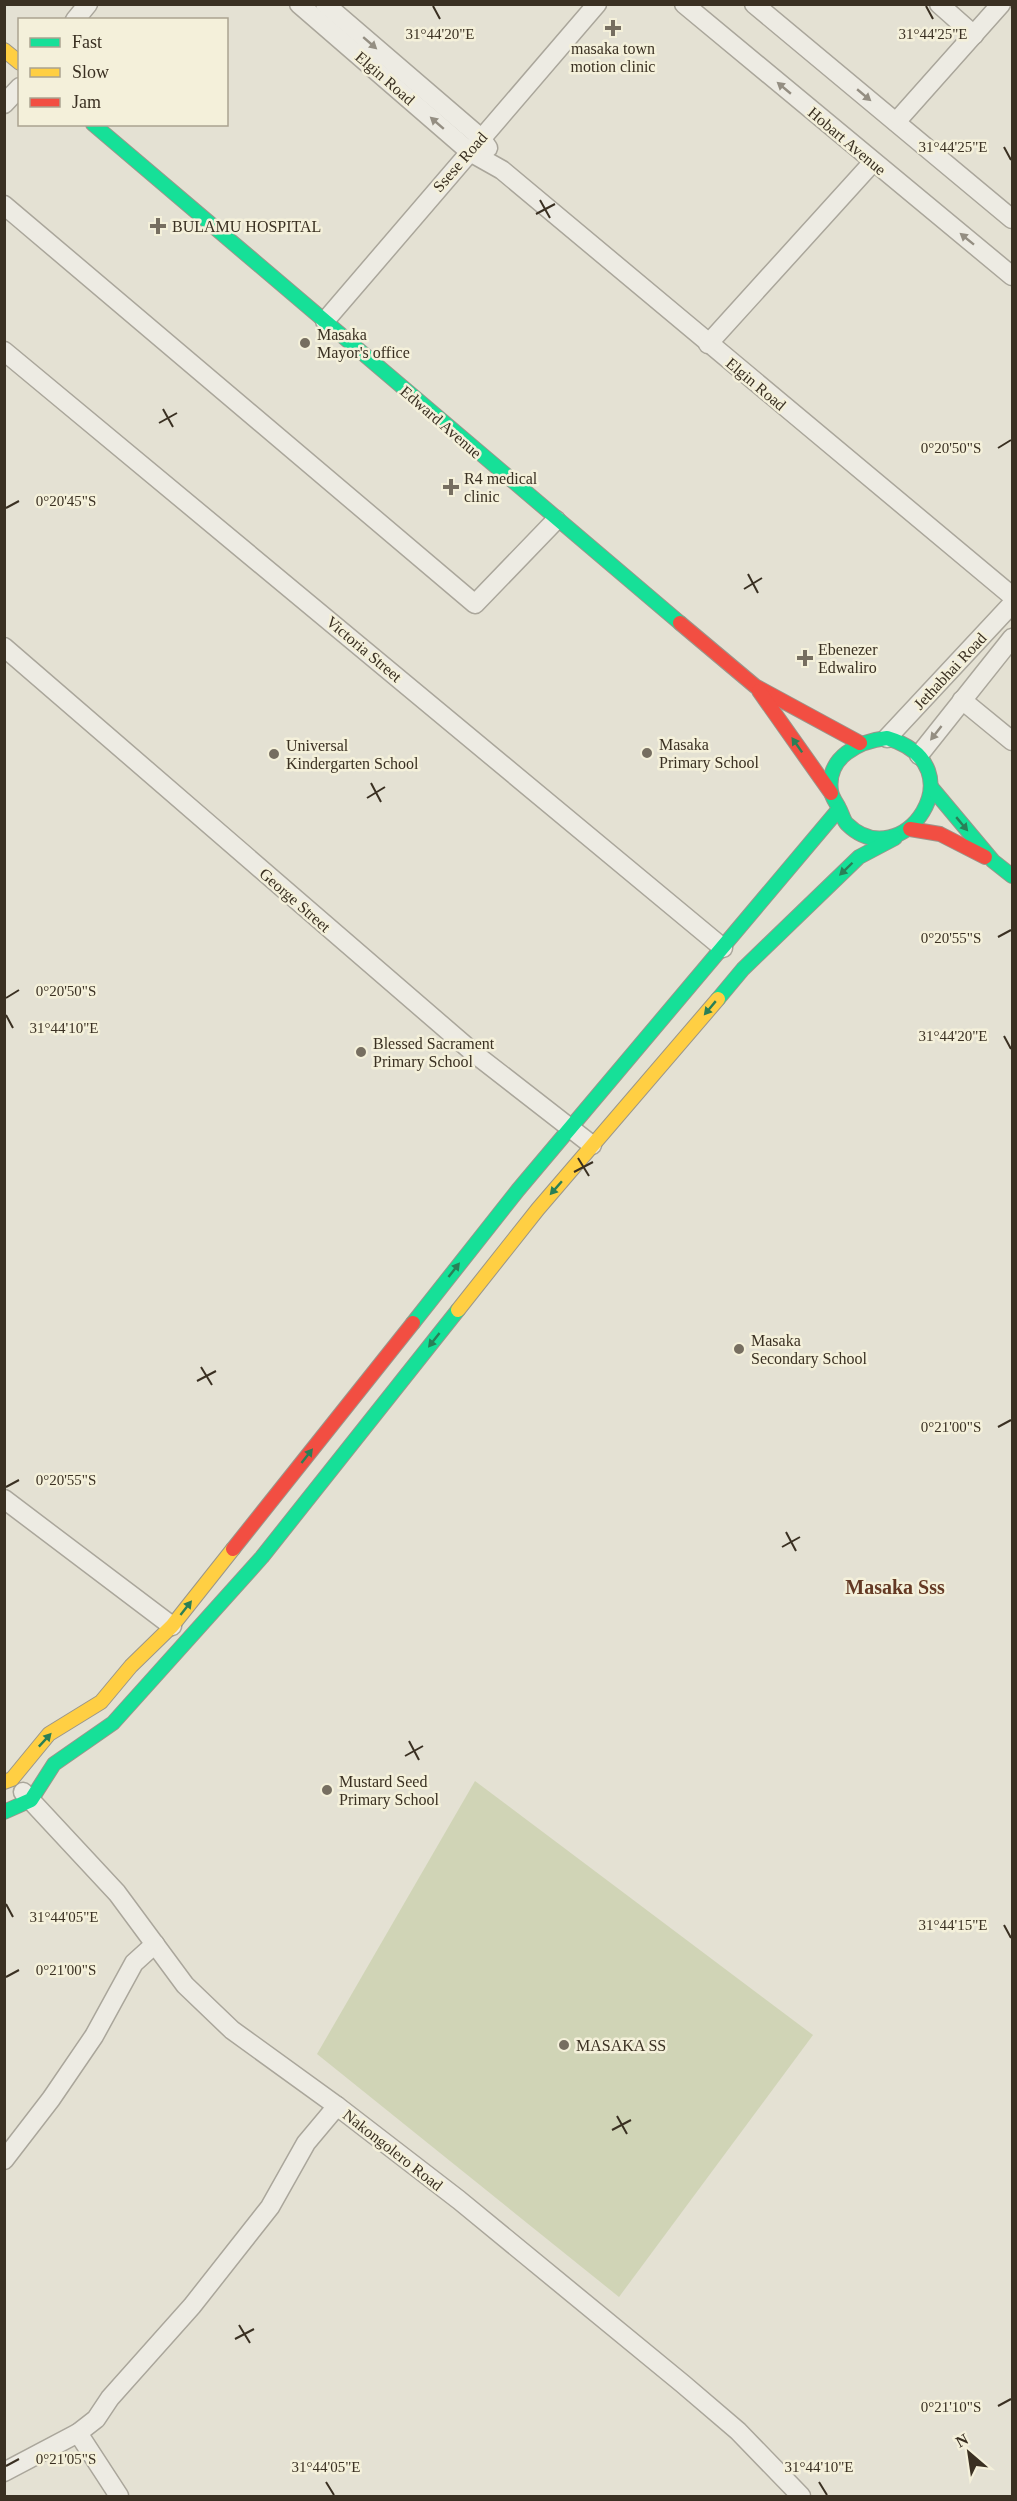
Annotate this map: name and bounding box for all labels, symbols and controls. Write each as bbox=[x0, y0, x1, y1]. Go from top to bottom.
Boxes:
legend bbox=[18, 18, 228, 126]
marker: masaka town motion clinic bbox=[604, 19, 622, 37]
text: 31°44'20"E bbox=[406, 26, 475, 42]
text: 31°44'25"E bbox=[899, 26, 968, 42]
text: Fast bbox=[72, 32, 102, 52]
one-way arrow bbox=[362, 36, 378, 49]
place label: masaka town motion clinic bbox=[571, 40, 655, 75]
street label: Elgin Road bbox=[351, 48, 418, 109]
text: Slow bbox=[72, 62, 109, 82]
one-way arrow bbox=[777, 82, 792, 95]
one-way arrow bbox=[856, 89, 872, 102]
text: Jam bbox=[72, 92, 101, 112]
street label: Hobart Avenue bbox=[805, 104, 889, 178]
one-way arrow bbox=[429, 117, 445, 130]
street label: Ssese Road bbox=[430, 129, 490, 195]
text: 31°44'25"E bbox=[919, 139, 988, 155]
marker: BULAMU HOSPITAL bbox=[149, 217, 167, 235]
place label: BULAMU HOSPITAL bbox=[172, 218, 321, 235]
one-way arrow bbox=[959, 232, 975, 245]
place label: Masaka Mayor's office bbox=[317, 326, 410, 362]
marker: Masaka Mayor's office bbox=[298, 336, 312, 350]
street label: Elgin Road bbox=[722, 354, 789, 415]
street label: Edward Avenue bbox=[397, 382, 485, 462]
text: 0°20'50"S bbox=[921, 440, 981, 456]
place label: R4 medical clinic bbox=[464, 470, 538, 505]
marker: R4 medical clinic bbox=[442, 478, 460, 496]
text: 0°20'45"S bbox=[36, 493, 96, 509]
street label: Victoria Street bbox=[323, 613, 405, 686]
street label: Jethabhai Road bbox=[910, 629, 990, 713]
place label: Ebenezer Edwaliro bbox=[818, 641, 878, 676]
marker: Ebenezer Edwaliro bbox=[796, 649, 814, 667]
one-way arrow bbox=[930, 725, 943, 741]
place label: Masaka Primary School bbox=[659, 736, 760, 772]
place label: Universal Kindergarten School bbox=[286, 737, 419, 773]
one-way arrow bbox=[792, 738, 804, 753]
marker: Masaka Primary School bbox=[640, 746, 654, 760]
marker: Universal Kindergarten School bbox=[267, 747, 281, 761]
one-way arrow bbox=[956, 816, 969, 832]
one-way arrow bbox=[840, 861, 854, 875]
street label: George Street bbox=[256, 865, 334, 936]
text: 0°20'55"S bbox=[921, 930, 981, 946]
text: 0°20'50"S bbox=[36, 983, 96, 999]
one-way arrow bbox=[704, 1000, 717, 1015]
text: 31°44'10"E bbox=[30, 1020, 99, 1036]
text: 31°44'20"E bbox=[919, 1028, 988, 1044]
place label: Blessed Sacrament Primary School bbox=[373, 1035, 495, 1071]
marker: Blessed Sacrament Primary School bbox=[354, 1045, 368, 1059]
one-way arrow bbox=[550, 1180, 563, 1195]
one-way arrow bbox=[448, 1262, 461, 1278]
one-way arrow bbox=[427, 1332, 440, 1348]
place label: Masaka Secondary School bbox=[751, 1332, 868, 1368]
marker: Masaka Secondary School bbox=[732, 1342, 746, 1356]
text: 0°21'00"S bbox=[921, 1419, 981, 1435]
one-way arrow bbox=[301, 1448, 313, 1463]
text: 0°20'55"S bbox=[36, 1472, 96, 1488]
district label: Masaka Sss bbox=[845, 1576, 945, 1598]
one-way arrow bbox=[179, 1601, 191, 1616]
one-way arrow bbox=[37, 1734, 51, 1748]
place label: Mustard Seed Primary School bbox=[339, 1773, 440, 1809]
marker: Mustard Seed Primary School bbox=[320, 1783, 334, 1797]
text: 31°44'05"E bbox=[30, 1909, 99, 1925]
text: 31°44'15"E bbox=[919, 1917, 988, 1933]
text: 0°21'00"S bbox=[36, 1962, 96, 1978]
place label: MASAKA SS bbox=[576, 2037, 666, 2054]
marker: MASAKA SS bbox=[557, 2038, 571, 2052]
street label: Nakongolero Road bbox=[339, 2106, 446, 2195]
text: 0°21'10"S bbox=[921, 2399, 981, 2415]
north arrow bbox=[939, 2423, 999, 2483]
text: N bbox=[953, 2430, 972, 2451]
text: 0°21'05"S bbox=[36, 2451, 96, 2467]
text: 31°44'05"E bbox=[292, 2459, 361, 2475]
text: 31°44'10"E bbox=[785, 2459, 854, 2475]

